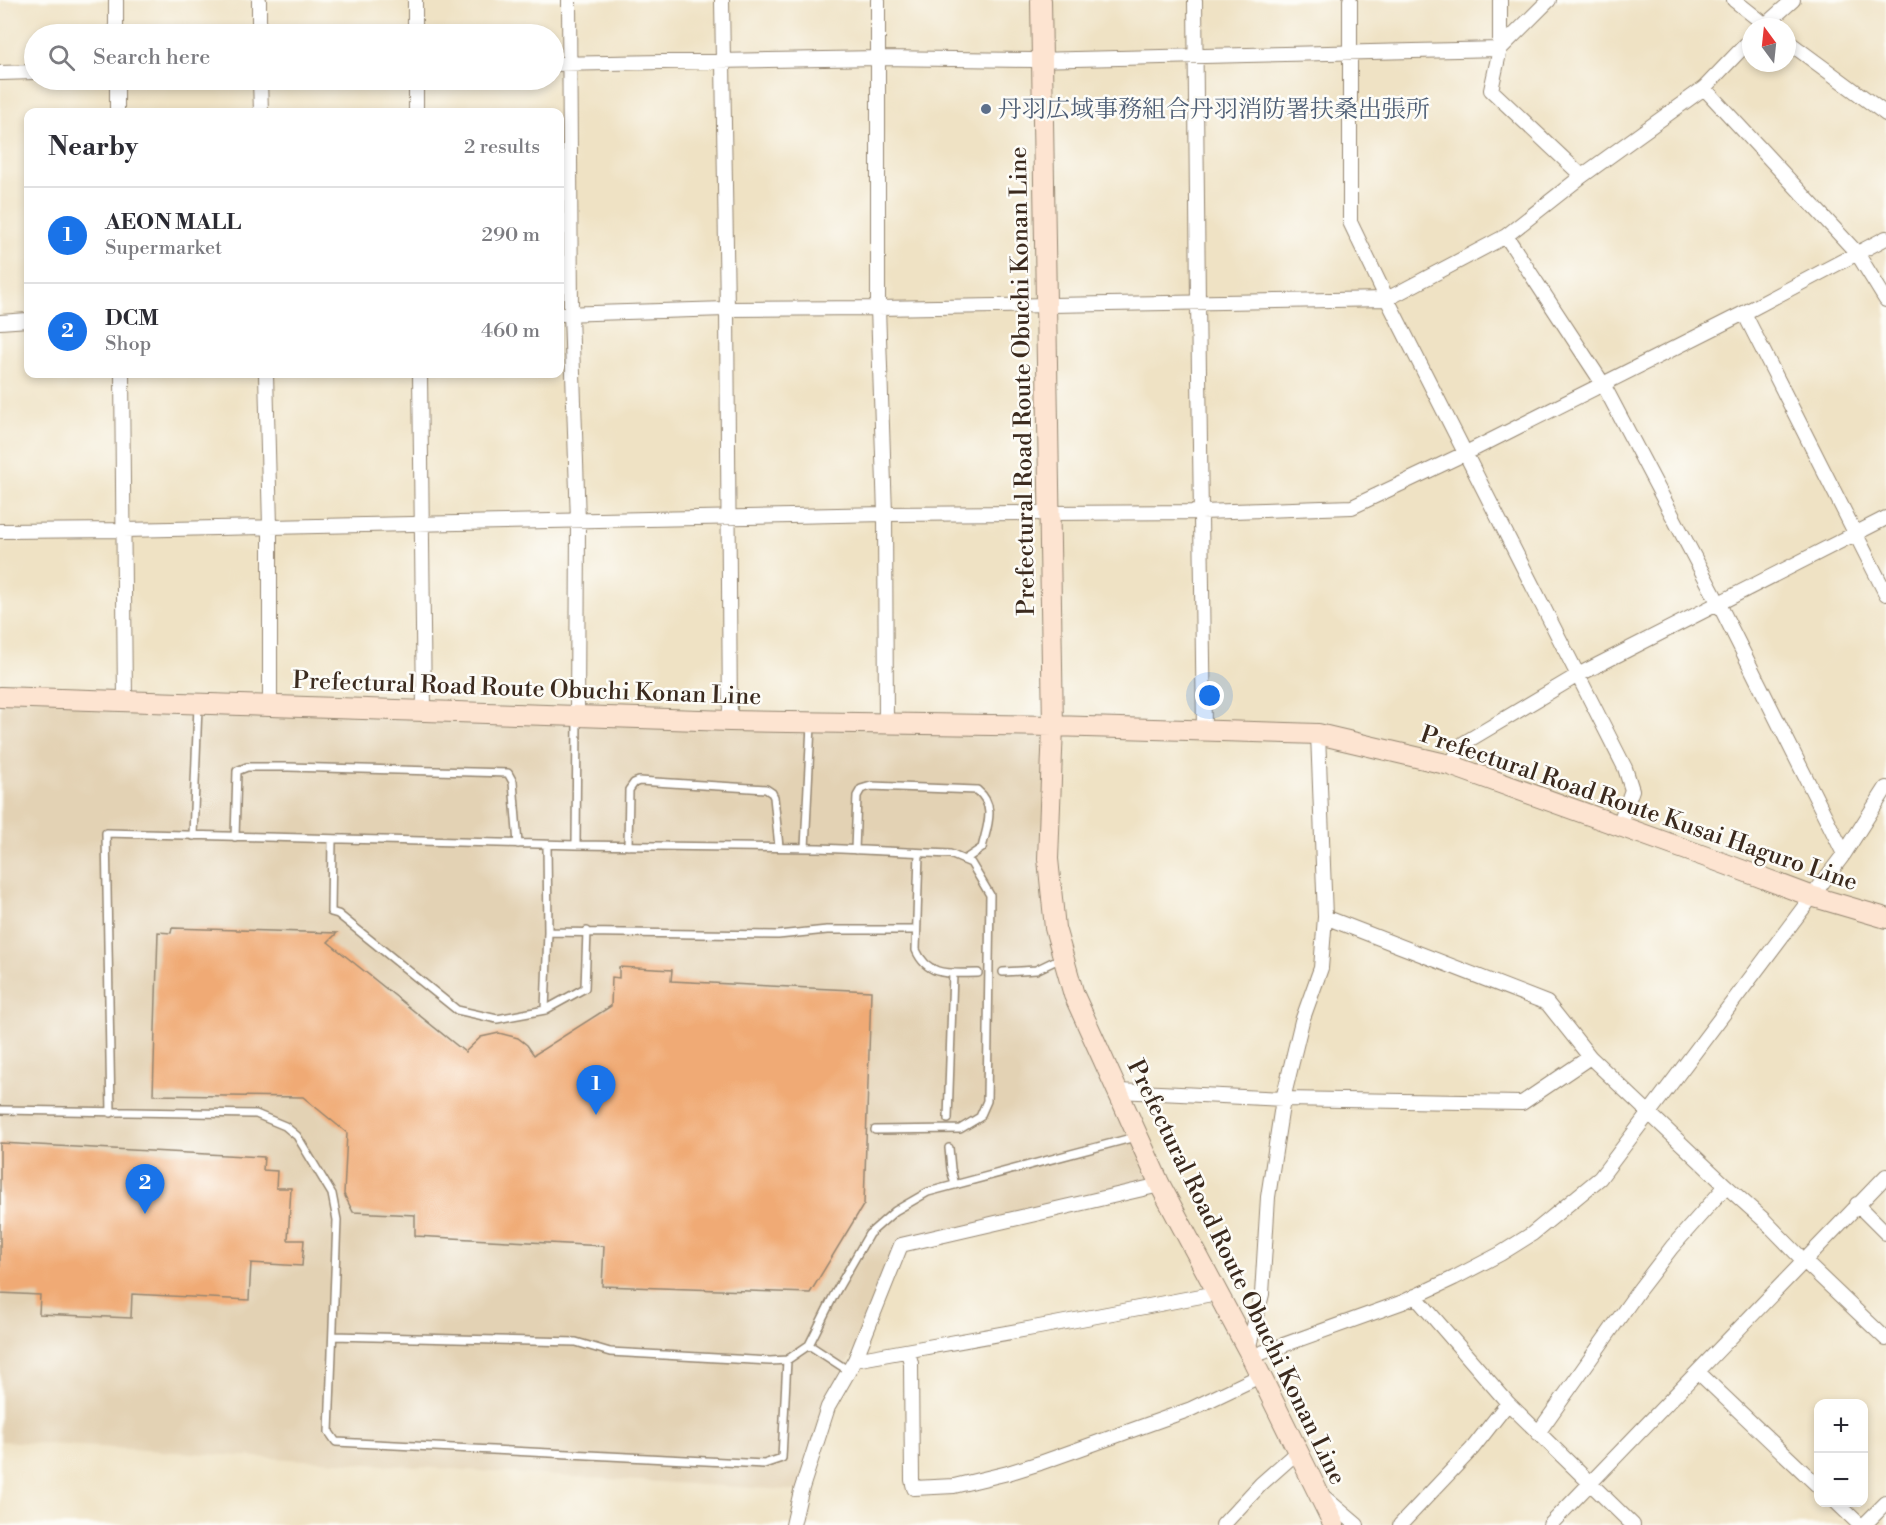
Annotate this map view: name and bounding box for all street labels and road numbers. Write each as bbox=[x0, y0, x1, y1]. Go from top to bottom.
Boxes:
street label: Prefectural Road Route Obuchi Konan Line bbox=[1004, 146, 1042, 616]
street label: Prefectural Road Route Obuchi Konan Line bbox=[292, 666, 762, 712]
street label: Prefectural Road Route Kusai Haguro Line bbox=[1416, 720, 1861, 898]
street label: Prefectural Road Route Obuchi Konan Line bbox=[1120, 1055, 1352, 1490]

